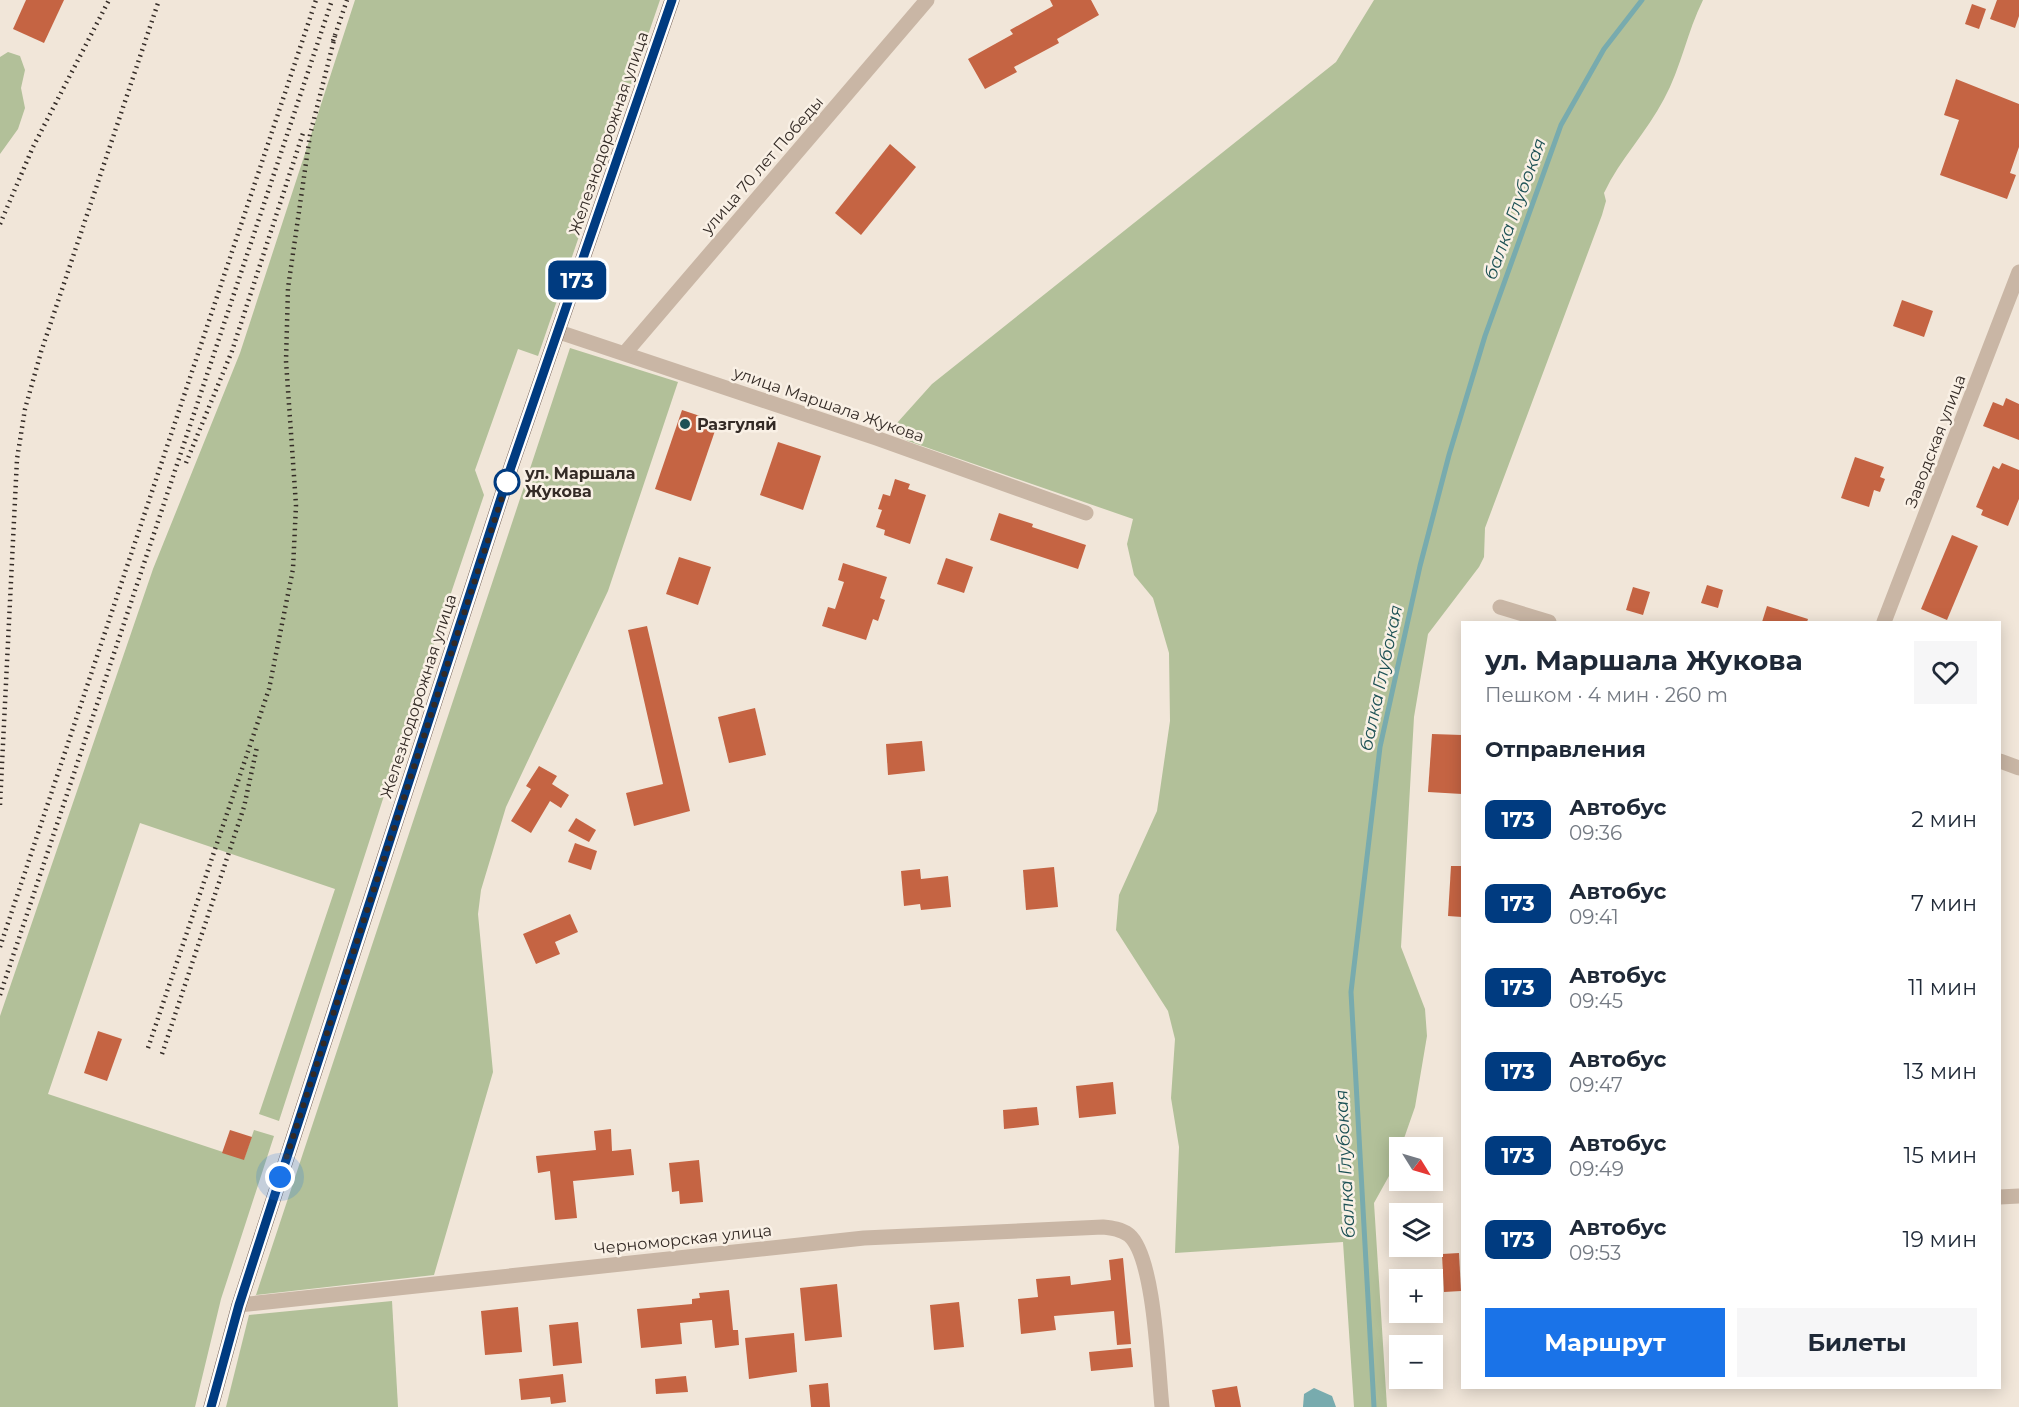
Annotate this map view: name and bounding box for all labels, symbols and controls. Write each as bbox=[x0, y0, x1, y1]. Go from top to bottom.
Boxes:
street label: Железнодорожная улица bbox=[565, 29, 652, 237]
street label: улица 70 лет Победы bbox=[697, 93, 827, 239]
water label: балка Глубокая bbox=[1479, 135, 1551, 283]
line badge: 173 bbox=[542, 260, 612, 300]
text: 173 bbox=[560, 268, 594, 293]
street label: улица Маршала Жукова bbox=[730, 363, 927, 446]
street label: Заводская улица bbox=[1901, 372, 1970, 510]
place label: Разгуляй bbox=[697, 415, 777, 434]
marker: Разгуляй bbox=[678, 417, 692, 431]
place label: ул. Маршала Жукова bbox=[524, 464, 635, 501]
marker: ул. Маршала Жукова bbox=[494, 469, 520, 495]
street label: Железнодорожная улица bbox=[376, 592, 461, 801]
water label: балка Глубокая bbox=[1355, 603, 1407, 753]
button: heart bbox=[1914, 641, 1977, 704]
text: ул. Маршала Жукова bbox=[1485, 643, 1803, 677]
text: Пешком · 4 мин · 260 m bbox=[1485, 683, 1728, 707]
text: Отправления bbox=[1485, 736, 1646, 763]
text: Автобус bbox=[1569, 794, 1667, 821]
text: 2 мин bbox=[1911, 806, 1977, 833]
text: 173 bbox=[1501, 807, 1535, 832]
text: 09:36 bbox=[1569, 821, 1622, 845]
text: Автобус bbox=[1569, 878, 1667, 905]
text: 7 мин bbox=[1911, 890, 1977, 917]
text: 173 bbox=[1501, 891, 1535, 916]
text: 09:41 bbox=[1569, 905, 1619, 929]
text: Автобус bbox=[1569, 962, 1667, 989]
text: 11 мин bbox=[1908, 974, 1977, 1001]
text: 173 bbox=[1501, 975, 1535, 1000]
text: 09:45 bbox=[1569, 989, 1623, 1013]
text: Автобус bbox=[1569, 1046, 1667, 1073]
text: 13 мин bbox=[1904, 1058, 1977, 1085]
text: 173 bbox=[1501, 1059, 1535, 1084]
text: 09:47 bbox=[1569, 1073, 1623, 1097]
water label: балка Глубокая bbox=[1330, 1089, 1360, 1239]
text: Автобус bbox=[1569, 1130, 1667, 1157]
north arrow bbox=[1389, 1137, 1443, 1191]
map controls bbox=[1389, 1137, 1443, 1389]
text: 15 мин bbox=[1903, 1142, 1977, 1169]
text: 173 bbox=[1501, 1143, 1535, 1168]
text: 09:49 bbox=[1569, 1157, 1624, 1181]
your location bbox=[265, 1162, 295, 1192]
button: layers bbox=[1389, 1203, 1443, 1257]
text: Автобус bbox=[1569, 1214, 1667, 1241]
street label: Черноморская улица bbox=[593, 1221, 773, 1258]
text: 19 мин bbox=[1903, 1226, 1977, 1253]
text: 173 bbox=[1501, 1227, 1535, 1252]
text: 09:53 bbox=[1569, 1241, 1621, 1265]
button: + bbox=[1389, 1269, 1443, 1323]
button: Маршрут bbox=[1485, 1308, 1725, 1377]
button: Билеты bbox=[1737, 1308, 1977, 1377]
button: − bbox=[1389, 1335, 1443, 1389]

